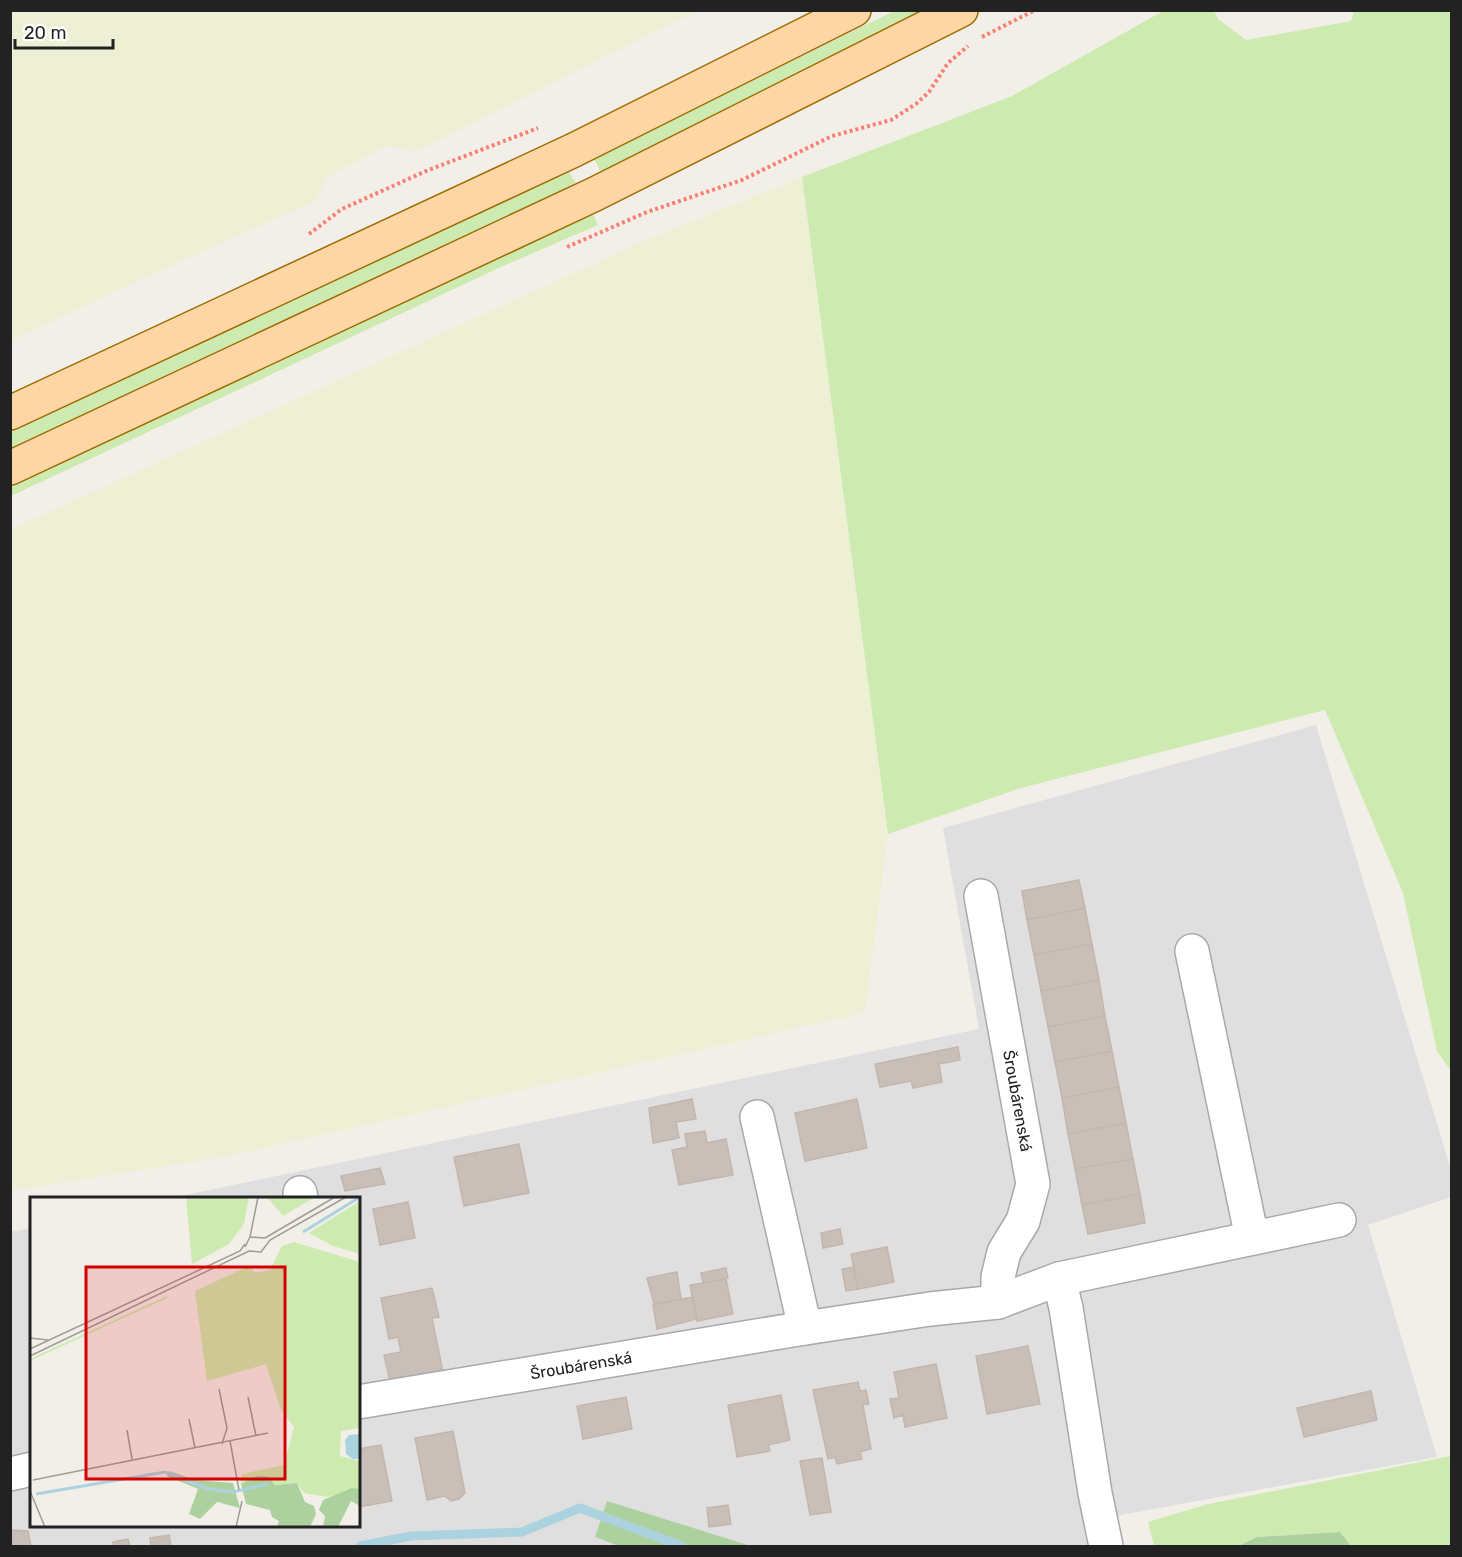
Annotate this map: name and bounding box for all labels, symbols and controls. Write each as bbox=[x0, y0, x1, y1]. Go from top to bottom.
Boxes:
scale bar bbox=[15, 12, 112, 50]
text: 20 m bbox=[24, 22, 66, 44]
street label: Šroubárenská bbox=[999, 1048, 1036, 1153]
inset map bbox=[30, 1197, 360, 1527]
street label: Šroubárenská bbox=[529, 1347, 633, 1383]

